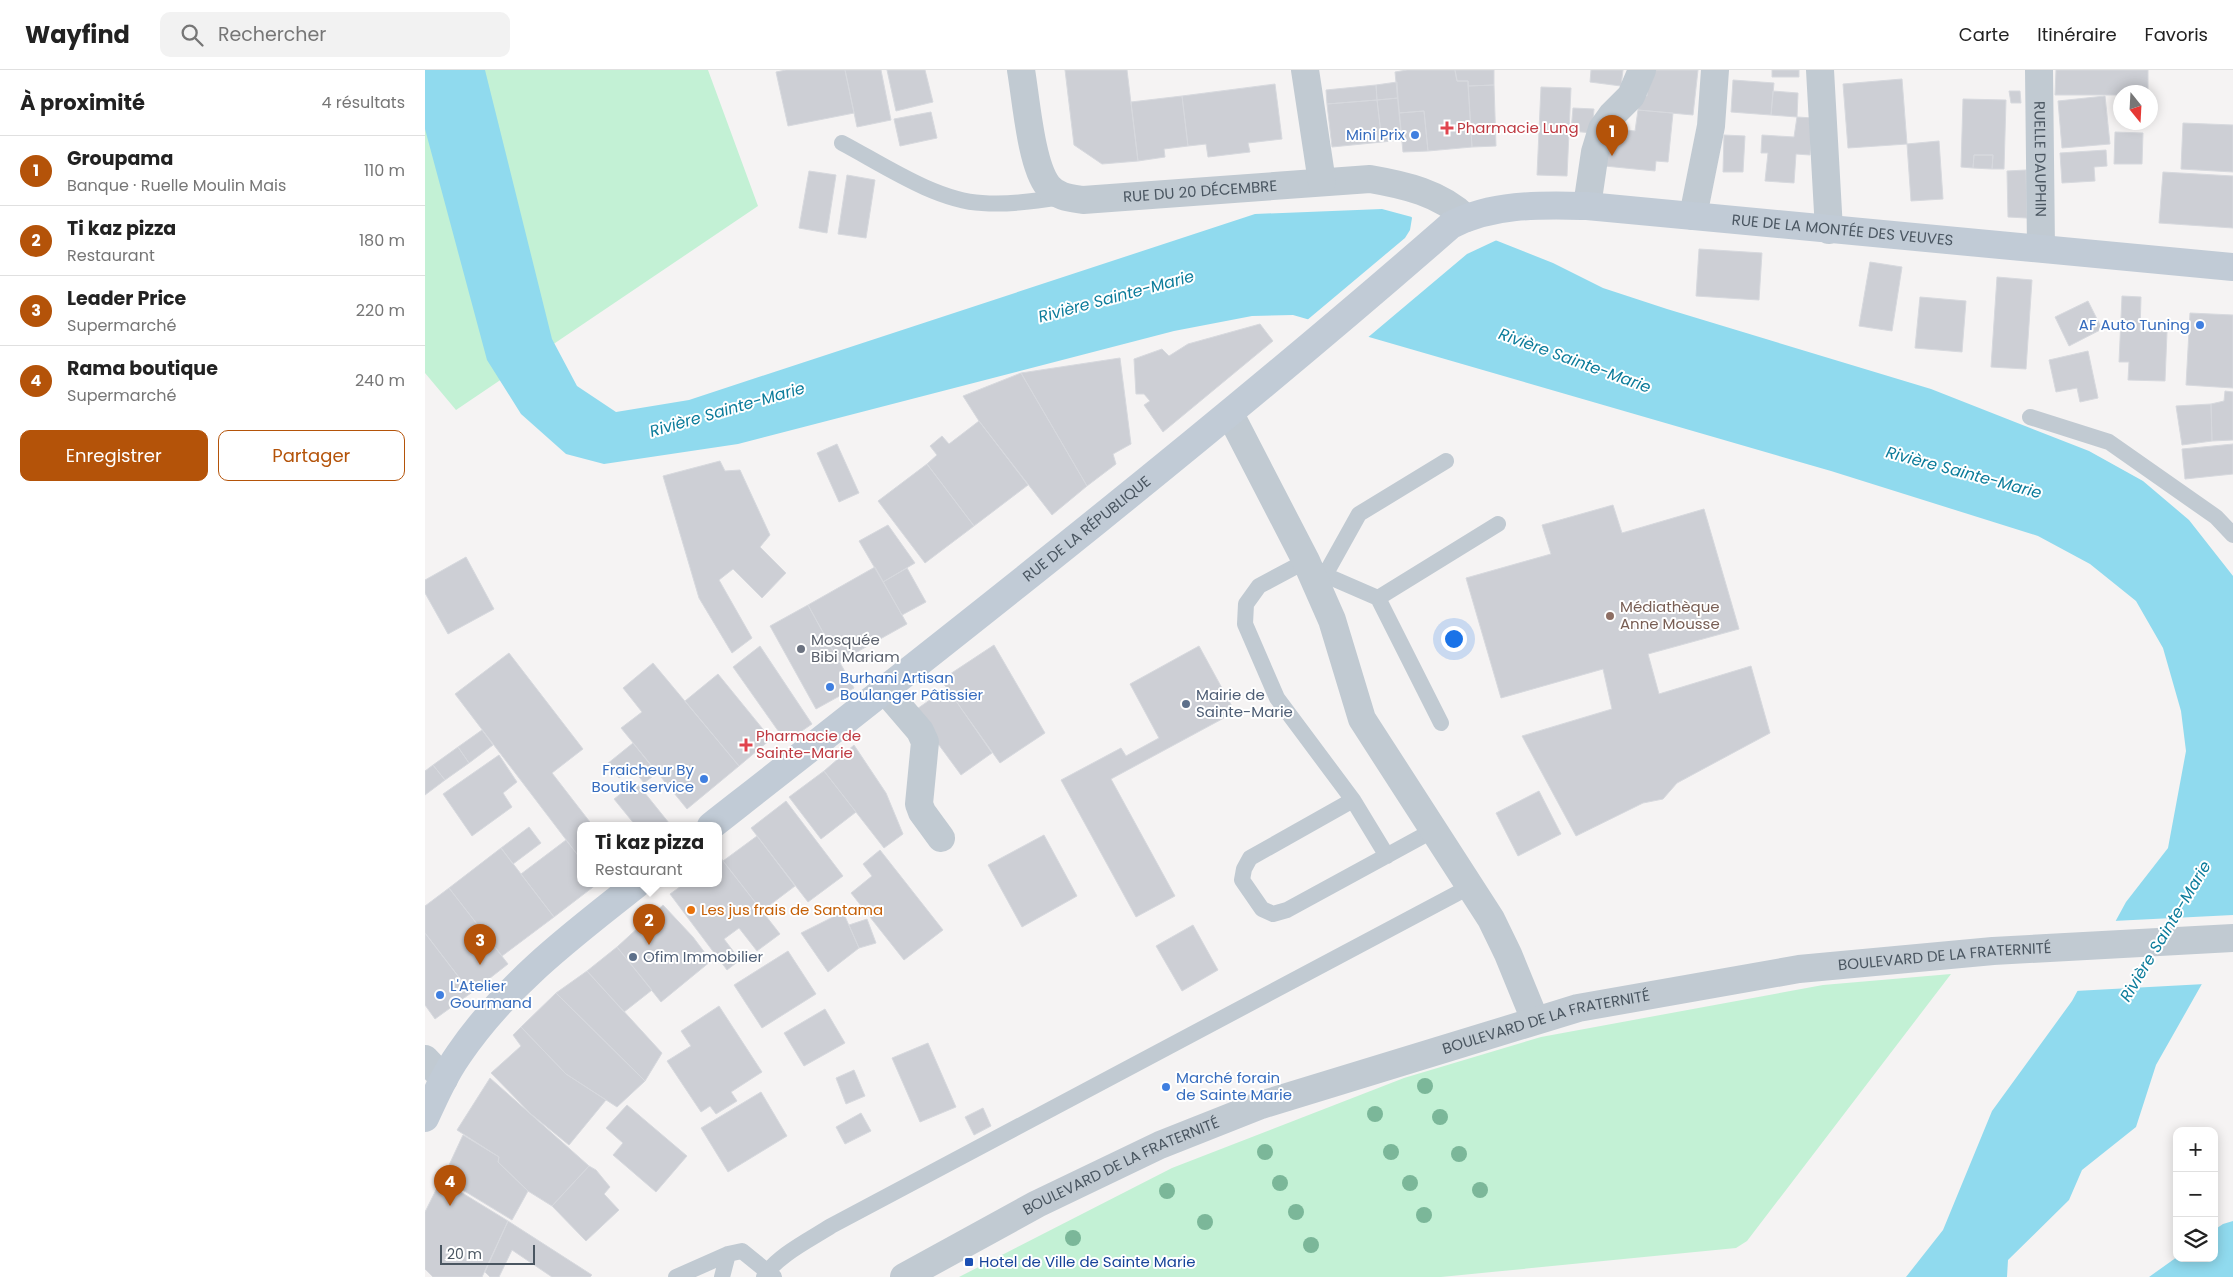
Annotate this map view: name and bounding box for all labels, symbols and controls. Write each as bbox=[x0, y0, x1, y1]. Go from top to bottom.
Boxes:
search box bbox=[160, 12, 510, 57]
text: Wayfind bbox=[25, 18, 130, 51]
icon: search bbox=[178, 21, 206, 49]
text: Rechercher bbox=[218, 21, 326, 48]
text: Carte bbox=[1959, 22, 2009, 47]
text: Itinéraire bbox=[2037, 22, 2117, 47]
text: Favoris bbox=[2145, 22, 2208, 47]
north arrow bbox=[2113, 85, 2158, 130]
text: À proximité bbox=[20, 88, 145, 117]
text: 4 résultats bbox=[321, 91, 405, 114]
street label: RUELLE DAUPHIN bbox=[2029, 101, 2052, 217]
pin: 1 bbox=[1596, 115, 1628, 156]
place label: Pharmacie Lung bbox=[1457, 117, 1579, 138]
marker: Pharmacie Lung bbox=[1441, 122, 1453, 134]
place label: Mini Prix bbox=[1346, 124, 1405, 145]
marker: Mini Prix bbox=[1409, 129, 1421, 141]
text: Groupama bbox=[67, 145, 173, 172]
text: 1 bbox=[33, 159, 39, 182]
text: 110 m bbox=[364, 159, 405, 182]
text: Banque · Ruelle Moulin Mais bbox=[67, 174, 286, 197]
street label: RUE DU 20 DÉCEMBRE bbox=[1122, 175, 1278, 207]
street label: RUE DE LA MONTÉE DES VEUVES bbox=[1731, 209, 1954, 251]
text: Ti kaz pizza bbox=[67, 215, 176, 242]
text: 2 bbox=[31, 229, 41, 252]
text: 180 m bbox=[359, 229, 405, 252]
text: Restaurant bbox=[67, 244, 155, 267]
water label: Rivière Sainte-Marie bbox=[1036, 265, 1197, 328]
text: Leader Price bbox=[67, 285, 186, 312]
text: 3 bbox=[31, 299, 41, 322]
text: 220 m bbox=[356, 299, 405, 322]
text: Supermarché bbox=[67, 314, 176, 337]
place label: AF Auto Tuning bbox=[2079, 314, 2190, 335]
marker: AF Auto Tuning bbox=[2194, 319, 2206, 331]
water label: Rivière Sainte-Marie bbox=[1496, 322, 1654, 399]
text: Rama boutique bbox=[67, 355, 218, 382]
text: 4 bbox=[31, 369, 41, 392]
text: 240 m bbox=[355, 369, 405, 392]
water label: Rivière Sainte-Marie bbox=[647, 376, 807, 443]
text: Supermarché bbox=[67, 384, 176, 407]
button: Enregistrer bbox=[20, 430, 208, 481]
button: Partager bbox=[218, 430, 405, 481]
water label: Rivière Sainte-Marie bbox=[1883, 441, 2044, 504]
street label: RUE DE LA RÉPUBLIQUE bbox=[1018, 471, 1155, 586]
place label: Médiathèque Anne Mousse bbox=[1620, 596, 1720, 634]
marker: Médiathèque Anne Mousse bbox=[1604, 610, 1616, 622]
your location bbox=[1441, 626, 1467, 652]
place label: Mosquée Bibi Mariam bbox=[811, 629, 900, 667]
marker: Mosquée Bibi Mariam bbox=[795, 643, 807, 655]
place label: Burhani Artisan Boulanger Pâtissier bbox=[840, 667, 983, 705]
marker: Burhani Artisan Boulanger Pâtissier bbox=[824, 681, 836, 693]
place label: Mairie de Sainte-Marie bbox=[1196, 684, 1293, 722]
marker: Mairie de Sainte-Marie bbox=[1180, 698, 1192, 710]
place label: Pharmacie de Sainte-Marie bbox=[756, 725, 861, 763]
marker: Pharmacie de Sainte-Marie bbox=[740, 739, 752, 751]
place label: Fraicheur By Boutik service bbox=[591, 759, 695, 797]
marker: Fraicheur By Boutik service bbox=[698, 773, 710, 785]
popup bbox=[577, 822, 722, 887]
text: Ti kaz pizza bbox=[595, 829, 704, 856]
water label: Rivière Sainte-Marie bbox=[2114, 857, 2217, 1006]
text: Restaurant bbox=[595, 858, 683, 881]
place label: Les jus frais de Santama bbox=[701, 899, 883, 920]
pin: 2 bbox=[633, 904, 665, 945]
marker: Les jus frais de Santama bbox=[685, 904, 697, 916]
pin: 3 bbox=[464, 924, 496, 965]
street label: BOULEVARD DE LA FRATERNITÉ bbox=[1837, 937, 2052, 975]
place label: Ofim Immobilier bbox=[643, 946, 764, 967]
marker: Ofim Immobilier bbox=[627, 951, 639, 963]
place label: L'Atelier Gourmand bbox=[450, 975, 532, 1013]
street label: BOULEVARD DE LA FRATERNITÉ bbox=[1440, 985, 1651, 1059]
marker: L'Atelier Gourmand bbox=[434, 989, 446, 1001]
place label: Marché forain de Sainte Marie bbox=[1176, 1067, 1292, 1105]
marker: Marché forain de Sainte Marie bbox=[1160, 1081, 1172, 1093]
street label: BOULEVARD DE LA FRATERNITÉ bbox=[1019, 1112, 1222, 1220]
map controls bbox=[2173, 1127, 2218, 1262]
button: + bbox=[2173, 1127, 2218, 1172]
pin: 4 bbox=[434, 1165, 466, 1206]
button: − bbox=[2173, 1172, 2218, 1217]
button: layers bbox=[2173, 1217, 2218, 1262]
scale bar bbox=[440, 1242, 535, 1265]
text: 20 m bbox=[447, 1244, 482, 1264]
place label: Hotel de Ville de Sainte Marie bbox=[979, 1251, 1195, 1272]
marker: Hotel de Ville de Sainte Marie bbox=[963, 1256, 975, 1268]

